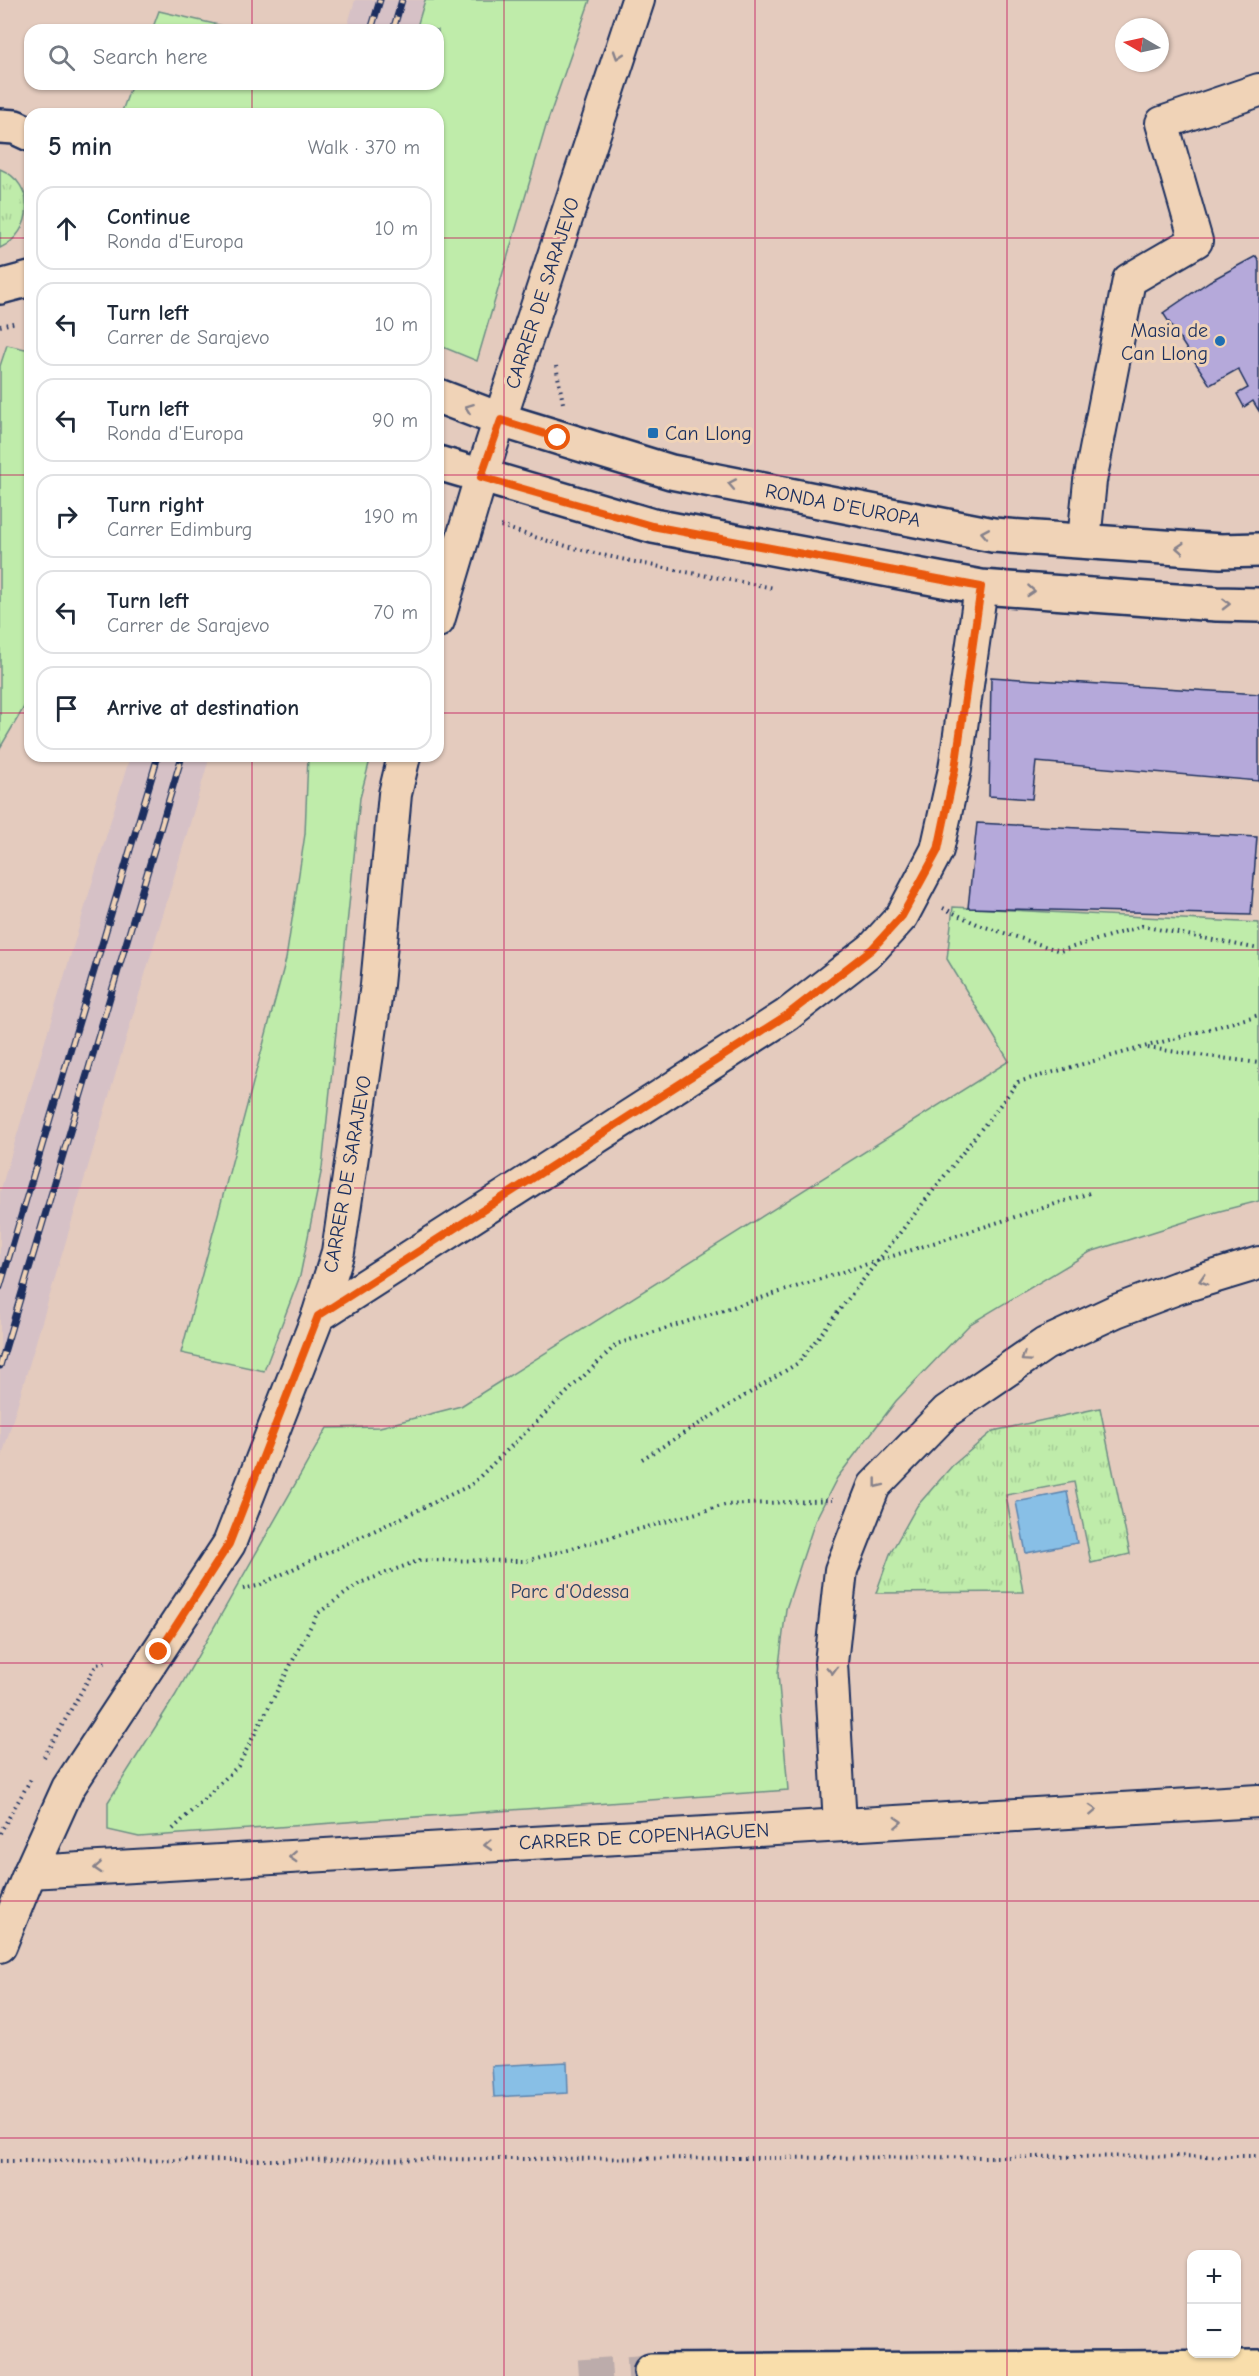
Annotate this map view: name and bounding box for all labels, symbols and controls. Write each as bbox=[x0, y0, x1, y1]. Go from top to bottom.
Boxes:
north arrow bbox=[1115, 18, 1169, 72]
search box bbox=[24, 24, 444, 90]
icon: search bbox=[45, 41, 78, 74]
text: Search here bbox=[93, 44, 208, 70]
one-way arrow bbox=[613, 49, 626, 60]
text: 5 min bbox=[48, 132, 112, 162]
text: Walk · 370 m bbox=[308, 136, 420, 159]
street label: CARRER DE SARAJEVO bbox=[501, 195, 584, 392]
text: Continue bbox=[107, 204, 190, 230]
icon: ahead bbox=[50, 212, 83, 245]
text: 10 m bbox=[375, 217, 418, 240]
text: Ronda d'Europa bbox=[107, 230, 244, 253]
text: Turn left bbox=[107, 300, 189, 326]
icon: left bbox=[50, 308, 83, 341]
text: 10 m bbox=[375, 313, 418, 336]
place label: Masia de Can Llong bbox=[1121, 319, 1208, 365]
text: Carrer de Sarajevo bbox=[107, 326, 270, 349]
marker: Masia de Can Llong bbox=[1213, 334, 1227, 348]
text: Turn left bbox=[107, 396, 189, 422]
one-way arrow bbox=[465, 403, 475, 416]
icon: left bbox=[50, 404, 83, 437]
text: 90 m bbox=[372, 409, 418, 432]
text: Ronda d'Europa bbox=[107, 422, 244, 445]
place label: Can Llong bbox=[665, 422, 752, 445]
route start bbox=[544, 424, 570, 450]
marker: Can Llong bbox=[646, 426, 660, 440]
one-way arrow bbox=[727, 478, 737, 491]
street label: RONDA D'EUROPA bbox=[763, 479, 923, 532]
text: Turn right bbox=[107, 492, 204, 518]
icon: right bbox=[50, 500, 83, 533]
text: 190 m bbox=[364, 505, 418, 528]
text: Carrer Edimburg bbox=[107, 518, 252, 541]
one-way arrow bbox=[981, 527, 991, 540]
one-way arrow bbox=[1175, 542, 1184, 555]
one-way arrow bbox=[1027, 584, 1036, 597]
text: Turn left bbox=[107, 588, 189, 614]
icon: left bbox=[50, 596, 83, 629]
one-way arrow bbox=[1221, 598, 1230, 610]
text: 70 m bbox=[373, 601, 418, 624]
text: Carrer de Sarajevo bbox=[107, 614, 270, 637]
icon: arrive bbox=[50, 692, 83, 725]
text: Arrive at destination bbox=[107, 695, 299, 721]
street label: CARRER DE SARAJEVO bbox=[319, 1074, 376, 1275]
one-way arrow bbox=[1198, 1273, 1209, 1285]
one-way arrow bbox=[1021, 1351, 1032, 1362]
one-way arrow bbox=[874, 1477, 885, 1488]
park label: Parc d'Odessa bbox=[510, 1580, 630, 1603]
route end bbox=[145, 1638, 171, 1664]
one-way arrow bbox=[825, 1666, 838, 1675]
one-way arrow bbox=[1088, 1804, 1097, 1817]
one-way arrow bbox=[894, 1815, 903, 1828]
street label: CARRER DE COPENHAGUEN bbox=[518, 1818, 770, 1855]
one-way arrow bbox=[483, 1839, 492, 1852]
one-way arrow bbox=[289, 1850, 298, 1863]
one-way arrow bbox=[94, 1861, 103, 1874]
map controls bbox=[1187, 2250, 1241, 2358]
button: + bbox=[1187, 2250, 1241, 2304]
button: − bbox=[1187, 2304, 1241, 2358]

